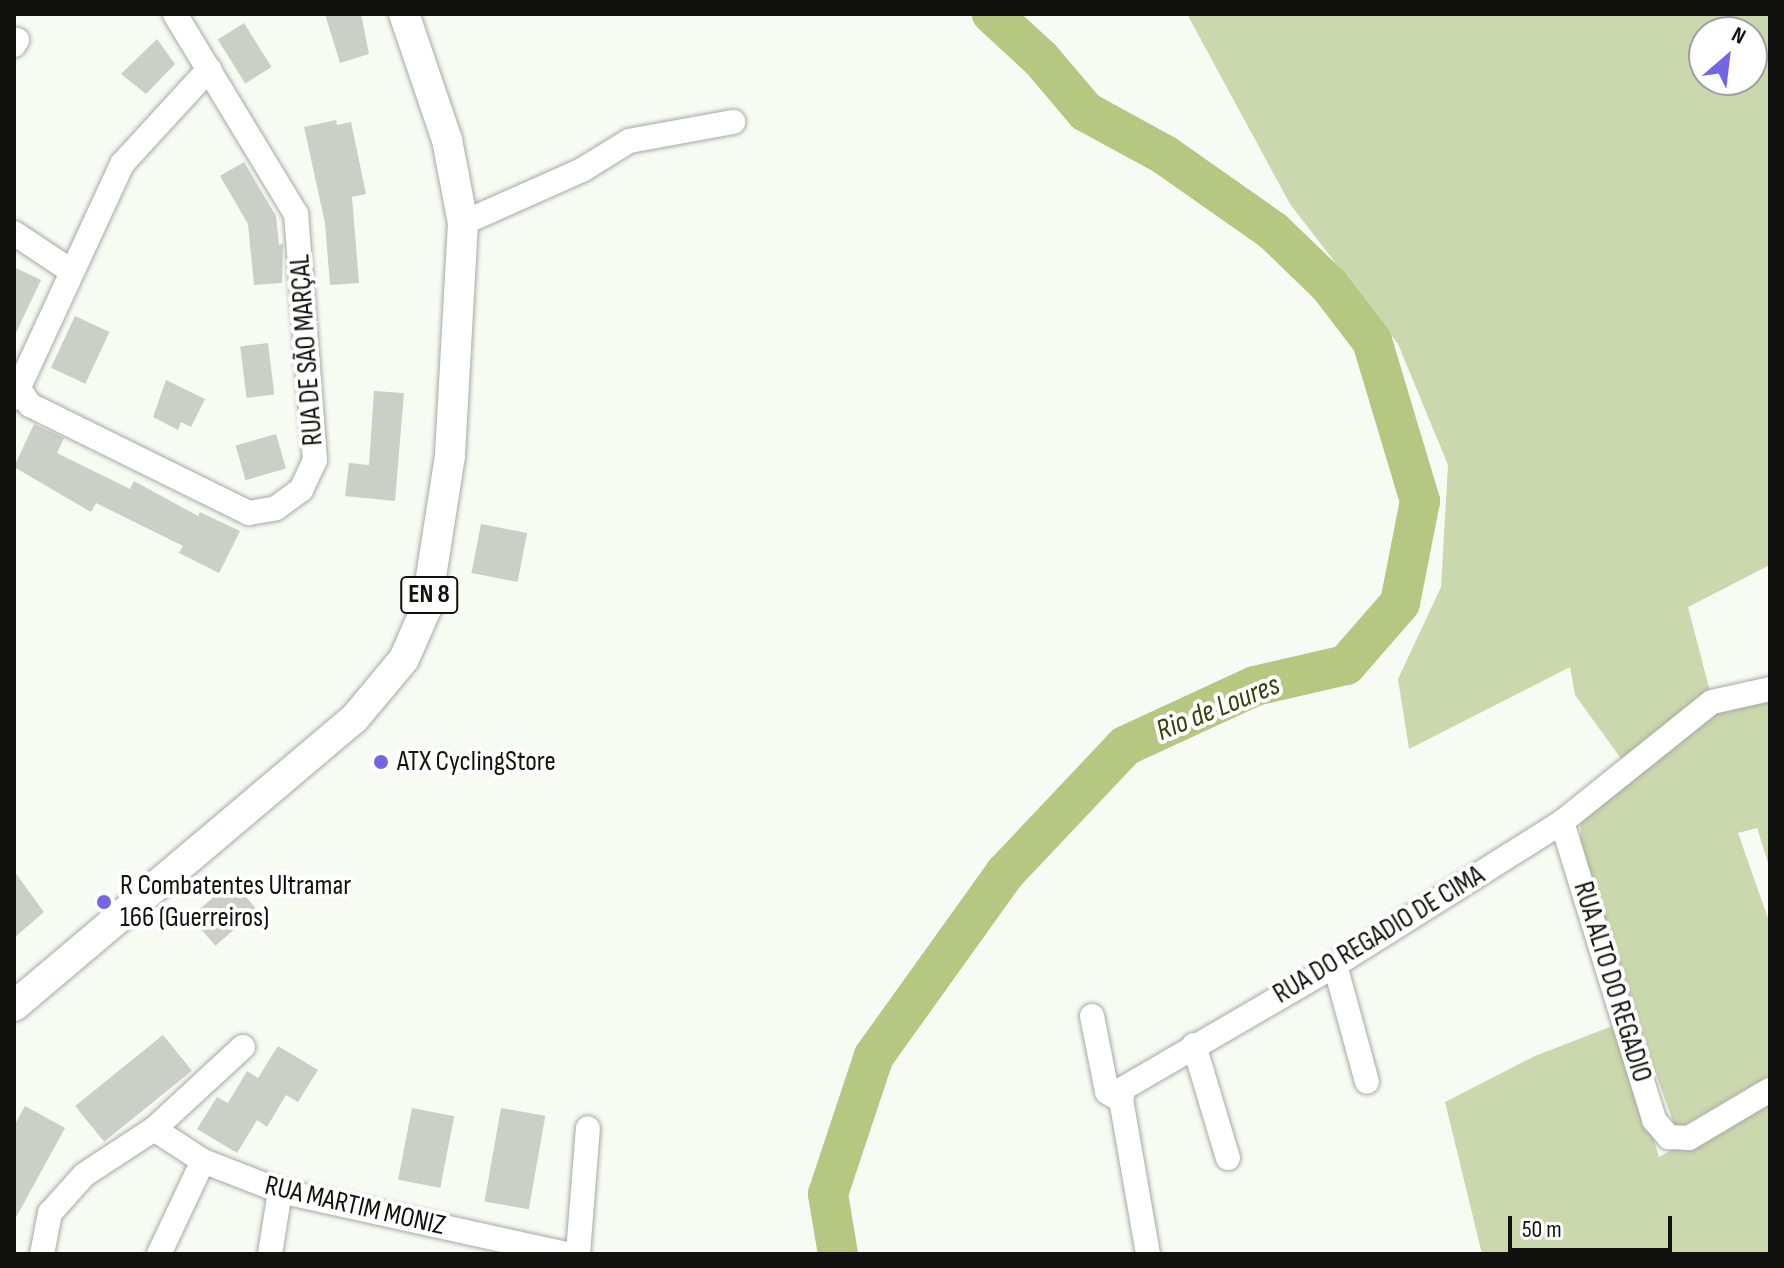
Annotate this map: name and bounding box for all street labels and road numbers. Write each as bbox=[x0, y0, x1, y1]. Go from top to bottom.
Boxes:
street label: RUA DE SÃO MARÇAL bbox=[284, 253, 330, 447]
road number: EN 8 bbox=[399, 573, 459, 617]
street label: RUA DO REGADIO DE CIMA bbox=[1267, 859, 1491, 1011]
street label: RUA ALTO DO REGADIO bbox=[1566, 878, 1658, 1086]
street label: RUA MARTIM MONIZ bbox=[262, 1169, 448, 1243]

